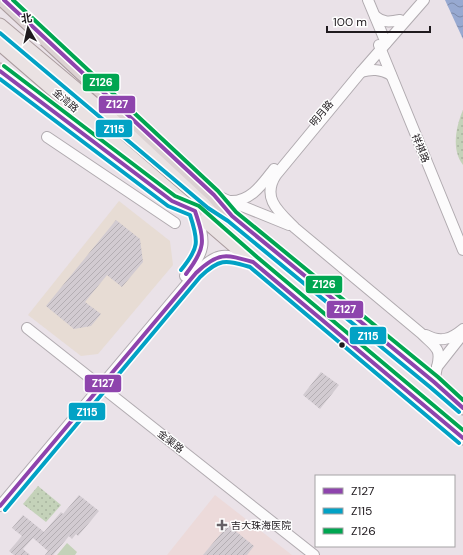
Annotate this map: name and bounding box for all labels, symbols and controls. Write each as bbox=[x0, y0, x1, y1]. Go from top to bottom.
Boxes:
north arrow bbox=[8, 8, 48, 48]
scale bar bbox=[327, 8, 430, 34]
text: 北 bbox=[20, 10, 33, 26]
text: 100 m bbox=[333, 14, 367, 30]
line badge: Z126 bbox=[82, 73, 120, 92]
text: Z126 bbox=[89, 75, 113, 89]
street label: 金湾路 bbox=[50, 86, 81, 115]
line badge: Z127 bbox=[98, 95, 136, 114]
text: Z127 bbox=[106, 97, 128, 111]
street label: 明月路 bbox=[307, 98, 336, 129]
line badge: Z115 bbox=[95, 119, 133, 138]
text: Z115 bbox=[103, 122, 125, 136]
street label: 祥祺路 bbox=[409, 132, 432, 165]
line badge: Z126 bbox=[305, 275, 343, 294]
text: Z126 bbox=[312, 277, 336, 291]
line badge: Z127 bbox=[326, 300, 364, 319]
text: Z127 bbox=[334, 302, 356, 316]
line badge: Z115 bbox=[349, 326, 387, 345]
text: Z115 bbox=[357, 329, 379, 343]
unlabelled marker bbox=[337, 340, 347, 350]
line badge: Z127 bbox=[84, 374, 122, 393]
text: Z127 bbox=[92, 376, 114, 390]
line badge: Z115 bbox=[68, 402, 106, 421]
text: Z115 bbox=[76, 405, 98, 419]
street label: 金渠路 bbox=[155, 427, 187, 456]
legend bbox=[315, 475, 455, 547]
text: Z127 bbox=[351, 483, 374, 499]
text: Z115 bbox=[351, 503, 372, 519]
marker: 吉大珠海医院 bbox=[216, 519, 228, 531]
place label: 吉大珠海医院 bbox=[231, 519, 291, 532]
text: Z126 bbox=[351, 523, 376, 539]

